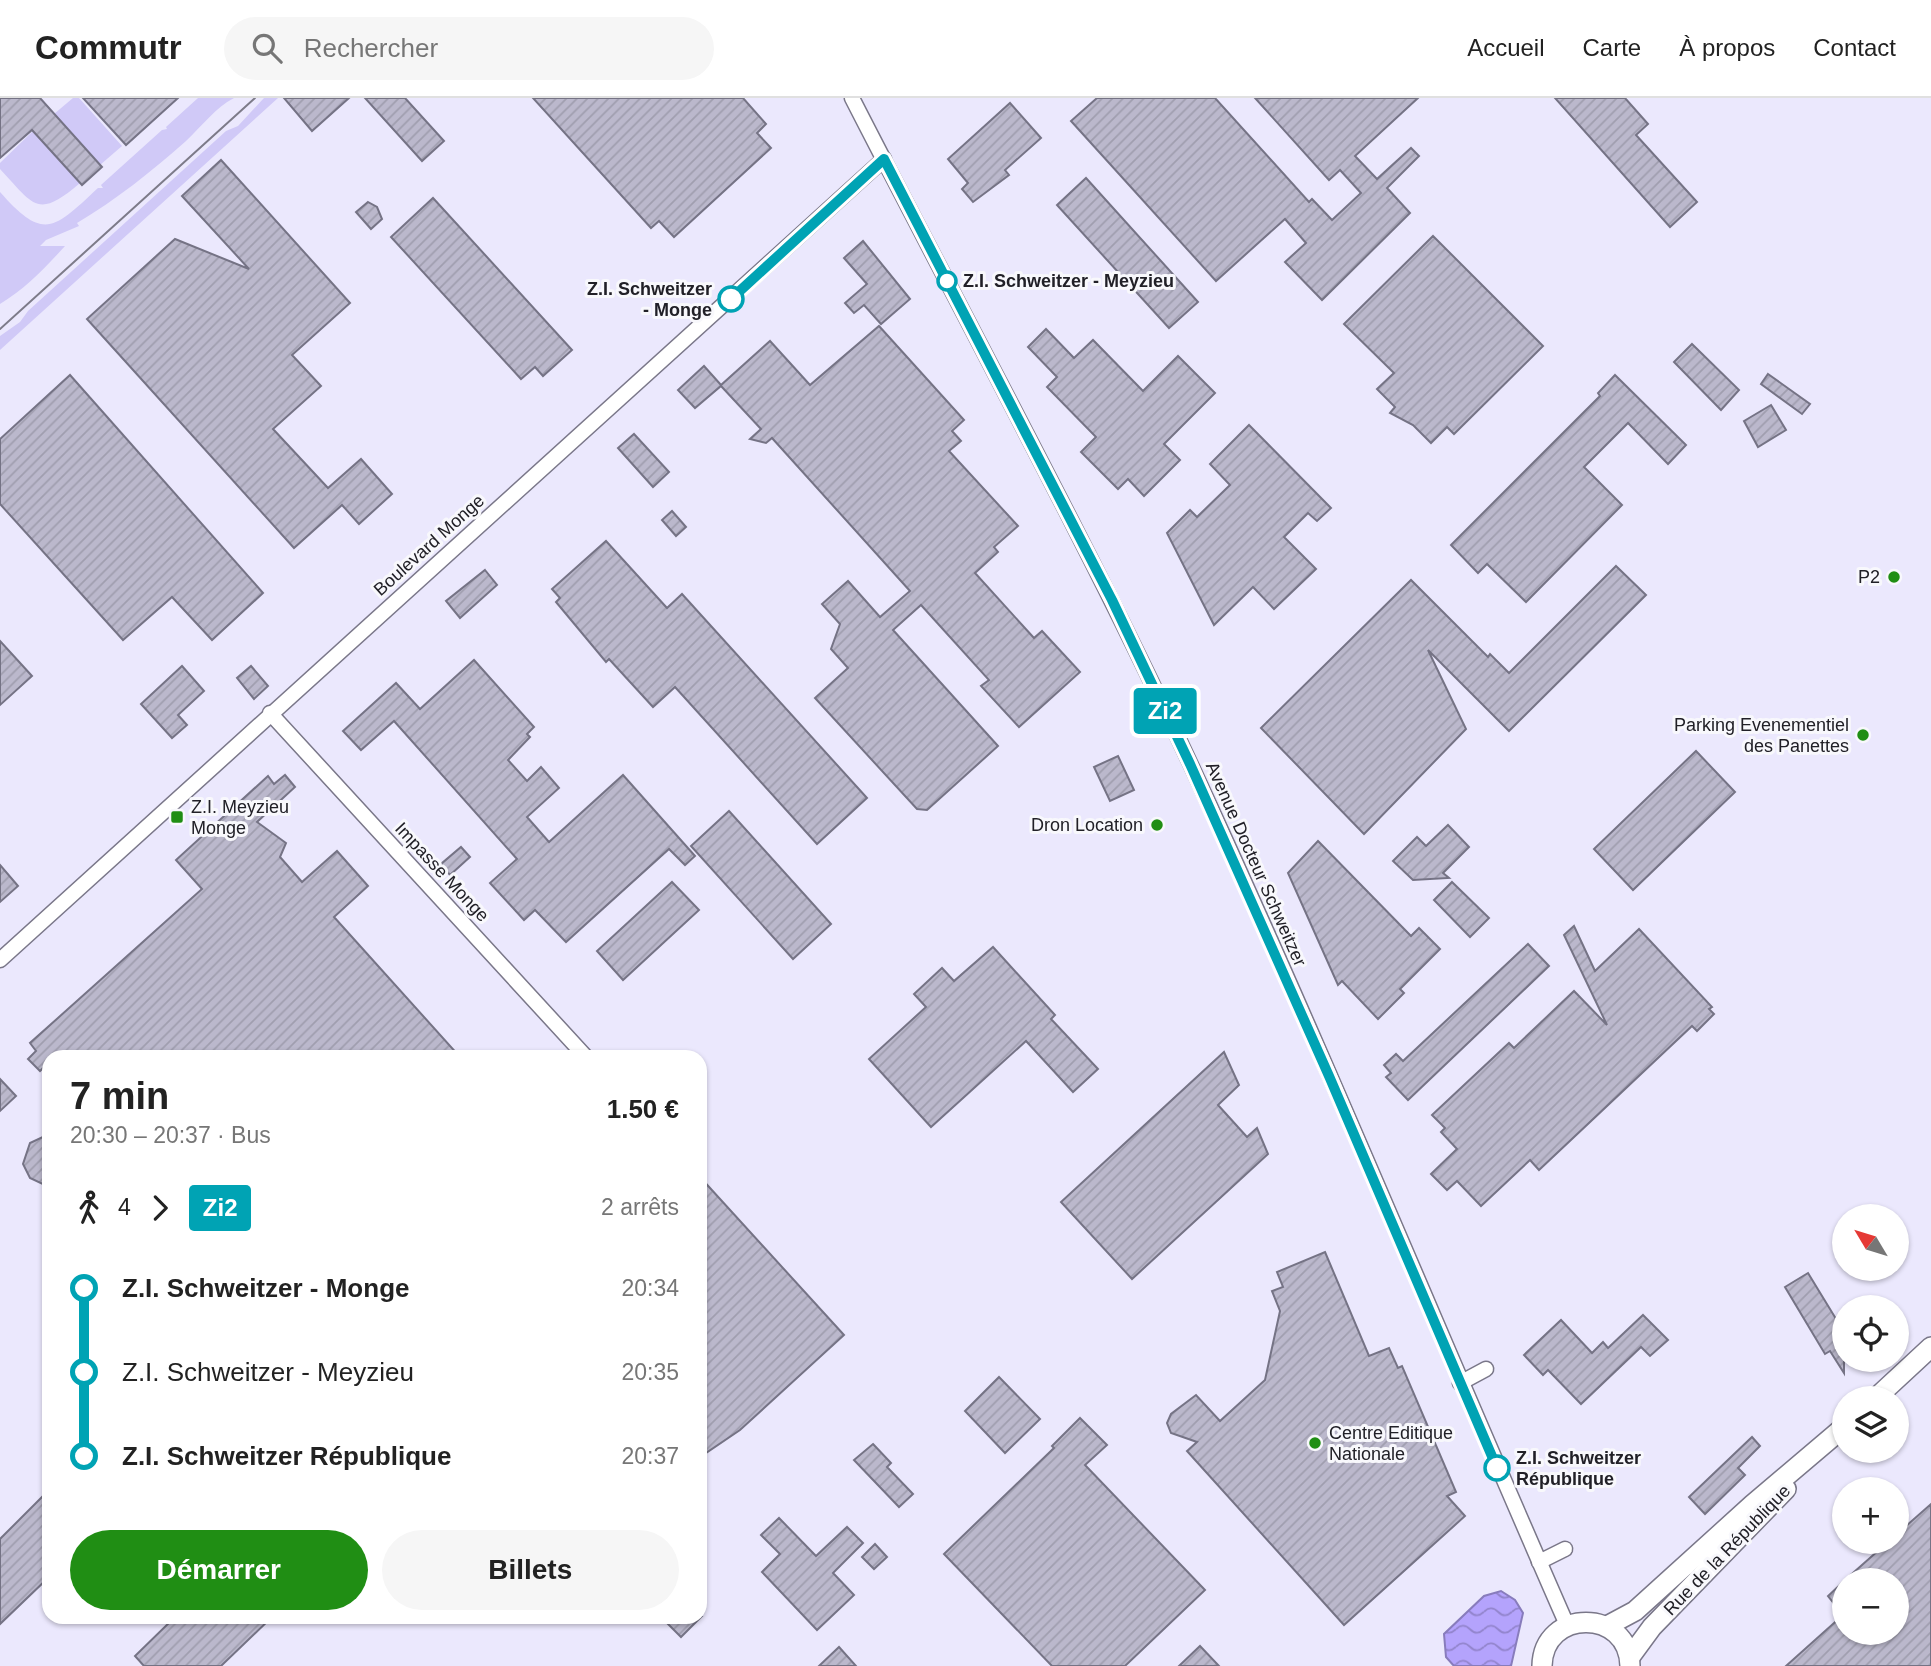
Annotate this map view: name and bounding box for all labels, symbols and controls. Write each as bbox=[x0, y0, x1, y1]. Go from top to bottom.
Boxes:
search box bbox=[224, 17, 714, 80]
text: Commutr bbox=[35, 29, 182, 66]
icon: search bbox=[248, 29, 286, 67]
text: Rechercher bbox=[304, 33, 438, 63]
text: Accueil bbox=[1467, 34, 1545, 61]
text: Carte bbox=[1583, 34, 1641, 61]
text: À propos bbox=[1679, 34, 1775, 61]
text: Contact bbox=[1813, 34, 1896, 61]
marker: Z.I. Schweitzer - Meyzieu bbox=[937, 271, 957, 291]
place label: Z.I. Schweitzer - Meyzieu bbox=[963, 271, 1174, 291]
place label: Z.I. Schweitzer - Monge bbox=[587, 279, 712, 320]
marker: Z.I. Schweitzer - Monge bbox=[718, 286, 744, 312]
street label: Boulevard Monge bbox=[370, 490, 488, 600]
place label: P2 bbox=[1858, 567, 1880, 587]
marker: P2 bbox=[1886, 569, 1902, 585]
line badge: Zi2 bbox=[1125, 688, 1205, 734]
text: Zi2 bbox=[1148, 697, 1182, 724]
place label: Parking Evenementiel des Panettes bbox=[1674, 715, 1849, 756]
marker: Parking Evenementiel des Panettes bbox=[1855, 727, 1871, 743]
street label: Avenue Docteur Schweitzer bbox=[1202, 759, 1310, 969]
place label: Z.I. Meyzieu Monge bbox=[191, 797, 289, 838]
marker: Z.I. Meyzieu Monge bbox=[169, 809, 185, 825]
place label: Dron Location bbox=[1031, 815, 1143, 835]
marker: Dron Location bbox=[1149, 817, 1165, 833]
street label: Impasse Monge bbox=[391, 818, 493, 926]
text: 7 min bbox=[70, 1075, 169, 1117]
text: 1.50 € bbox=[607, 1094, 679, 1124]
text: 20:30 – 20:37 · Bus bbox=[70, 1122, 271, 1148]
icon: walk bbox=[70, 1189, 108, 1227]
icon: forward bbox=[141, 1189, 179, 1227]
text: 4 bbox=[118, 1194, 131, 1220]
text: Zi2 bbox=[203, 1194, 237, 1221]
text: 2 arrêts bbox=[601, 1194, 679, 1220]
north arrow bbox=[1832, 1204, 1909, 1281]
map controls bbox=[1832, 1204, 1909, 1645]
text: Z.I. Schweitzer - Monge bbox=[122, 1273, 409, 1303]
text: 20:34 bbox=[621, 1275, 679, 1301]
button: locate bbox=[1832, 1295, 1909, 1372]
text: Z.I. Schweitzer - Meyzieu bbox=[122, 1357, 414, 1387]
text: 20:35 bbox=[621, 1359, 679, 1385]
button: layers bbox=[1832, 1386, 1909, 1463]
place label: Centre Editique Nationale bbox=[1329, 1423, 1453, 1464]
marker: Centre Editique Nationale bbox=[1307, 1435, 1323, 1451]
text: Z.I. Schweitzer République bbox=[122, 1441, 451, 1471]
text: 20:37 bbox=[621, 1443, 679, 1469]
place label: Z.I. Schweitzer République bbox=[1516, 1448, 1641, 1489]
marker: Z.I. Schweitzer République bbox=[1484, 1455, 1510, 1481]
button: + bbox=[1832, 1477, 1909, 1554]
street label: Rue de la République bbox=[1660, 1481, 1794, 1619]
button: Démarrer bbox=[70, 1530, 368, 1610]
button: Billets bbox=[382, 1530, 679, 1610]
button: − bbox=[1832, 1568, 1909, 1645]

